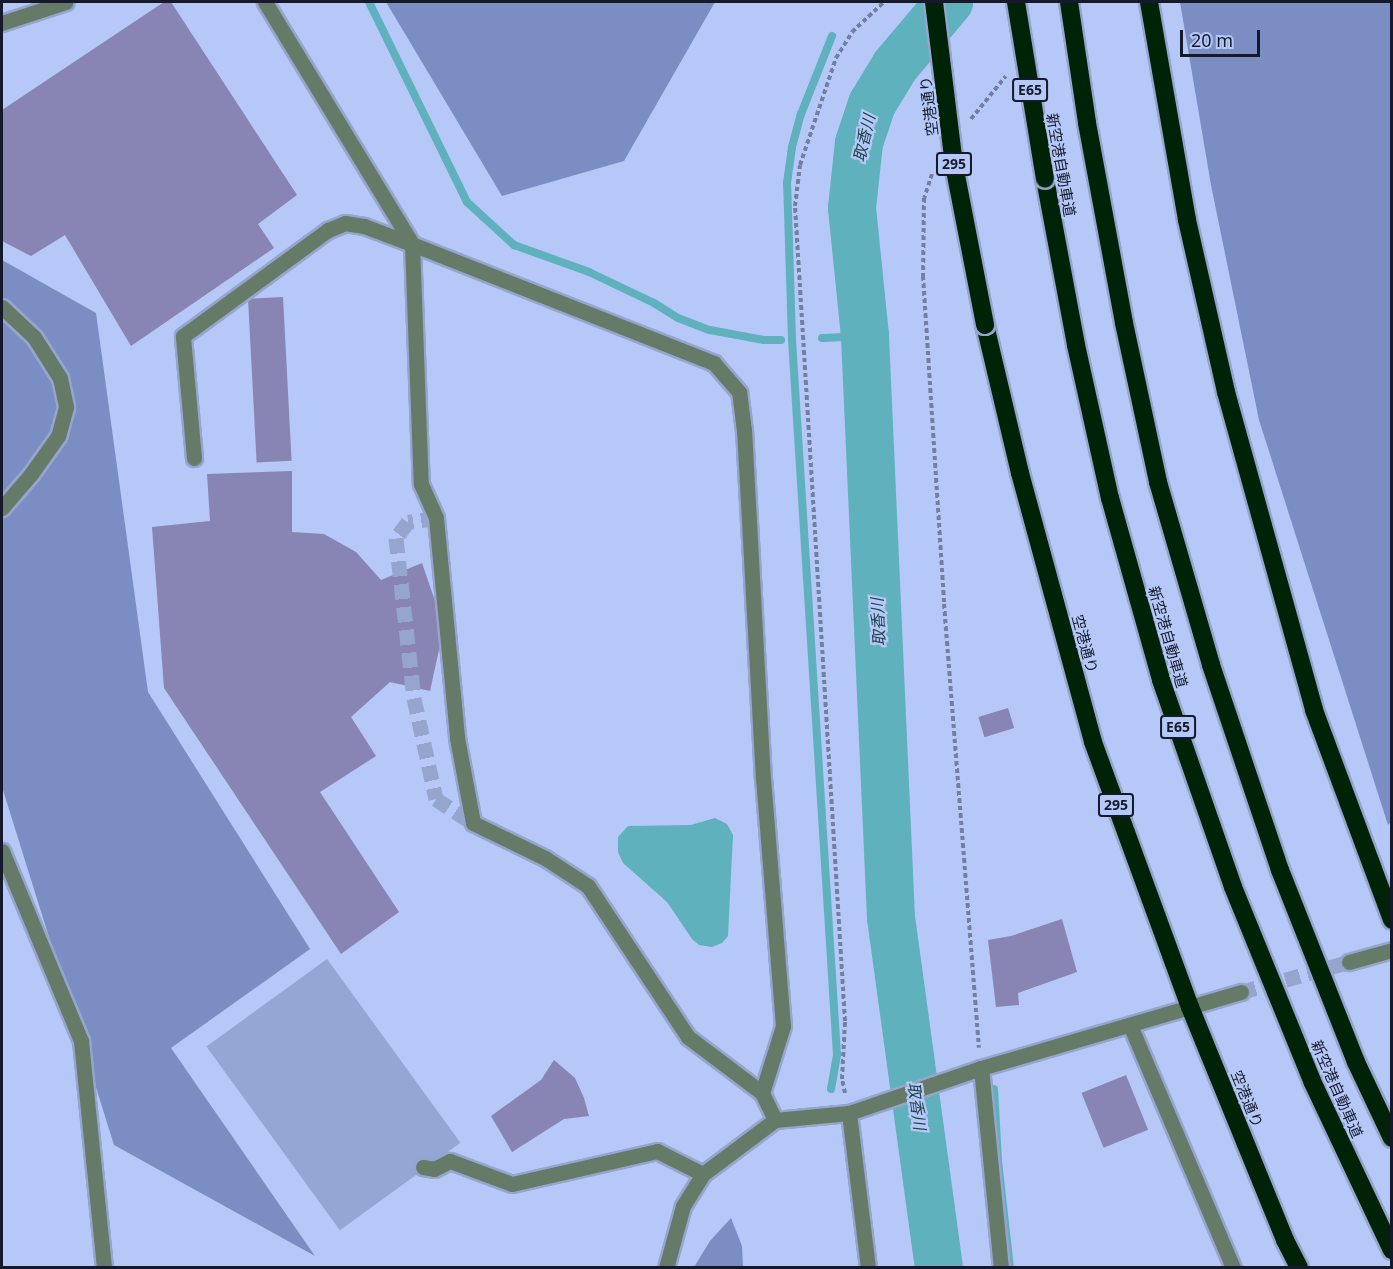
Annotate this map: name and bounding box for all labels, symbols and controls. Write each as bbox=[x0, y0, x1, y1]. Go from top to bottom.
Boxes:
scale bar bbox=[1183, 18, 1262, 56]
text: 20 m bbox=[1191, 28, 1233, 52]
street label: 空港通り bbox=[916, 75, 942, 137]
road number: E65 bbox=[1012, 79, 1048, 101]
water label: 取香川 bbox=[849, 112, 879, 164]
street label: 新空港自動車道 bbox=[1043, 112, 1079, 218]
road number: 295 bbox=[934, 153, 974, 175]
street label: 新空港自動車道 bbox=[1145, 584, 1191, 690]
water label: 取香川 bbox=[867, 598, 889, 646]
street label: 空港通り bbox=[1069, 613, 1101, 675]
road number: E65 bbox=[1160, 716, 1196, 738]
road number: 295 bbox=[1096, 794, 1136, 816]
street label: 新空港自動車道 bbox=[1307, 1037, 1367, 1141]
street label: 空港通り bbox=[1227, 1068, 1267, 1130]
water label: 取香川 bbox=[904, 1081, 930, 1131]

